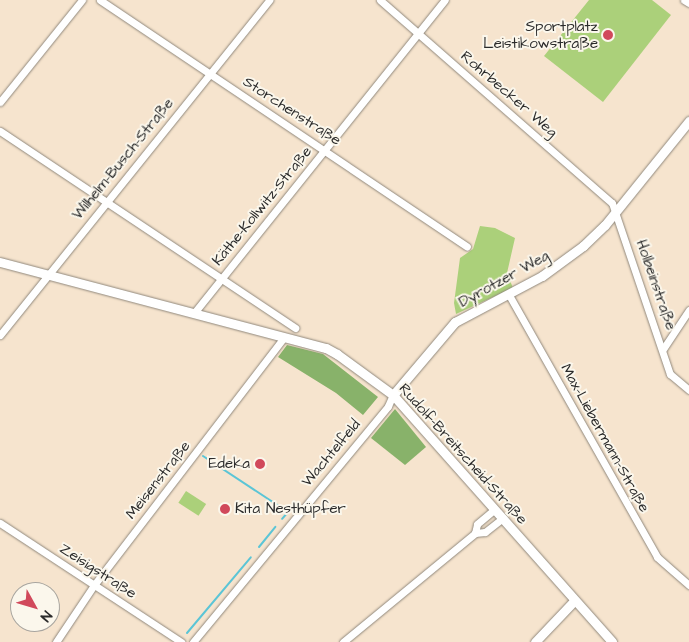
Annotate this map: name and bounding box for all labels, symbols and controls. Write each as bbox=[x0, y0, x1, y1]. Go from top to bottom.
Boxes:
place label: Sportplatz Leistikowstraße bbox=[483, 17, 598, 52]
marker: Sportplatz Leistikowstraße bbox=[602, 29, 614, 41]
street label: Rohrbecker Weg bbox=[457, 47, 561, 141]
street label: Storchenstraße bbox=[240, 73, 344, 149]
street label: Wilhelm-Busch-Straße bbox=[69, 95, 177, 223]
street label: Käthe-Kollwitz-Straße bbox=[208, 143, 316, 269]
street label: Holbeinstraße bbox=[632, 237, 680, 333]
street label: Dyrotzer Weg bbox=[456, 247, 552, 311]
street label: Max-Liebermann-Straße bbox=[557, 361, 653, 515]
street label: Rudolf-Breitscheid-Straße bbox=[395, 380, 531, 528]
street label: Wachtelfeld bbox=[298, 416, 364, 490]
street label: Meisenstraße bbox=[122, 437, 194, 523]
place label: Edeka bbox=[208, 455, 250, 473]
marker: Edeka bbox=[254, 458, 266, 470]
place label: Kita Nesthüpfer bbox=[235, 500, 346, 518]
marker: Kita Nesthüpfer bbox=[219, 503, 231, 515]
street label: Zeisigstraße bbox=[56, 539, 140, 603]
north arrow bbox=[10, 582, 60, 632]
text: N bbox=[35, 606, 56, 626]

